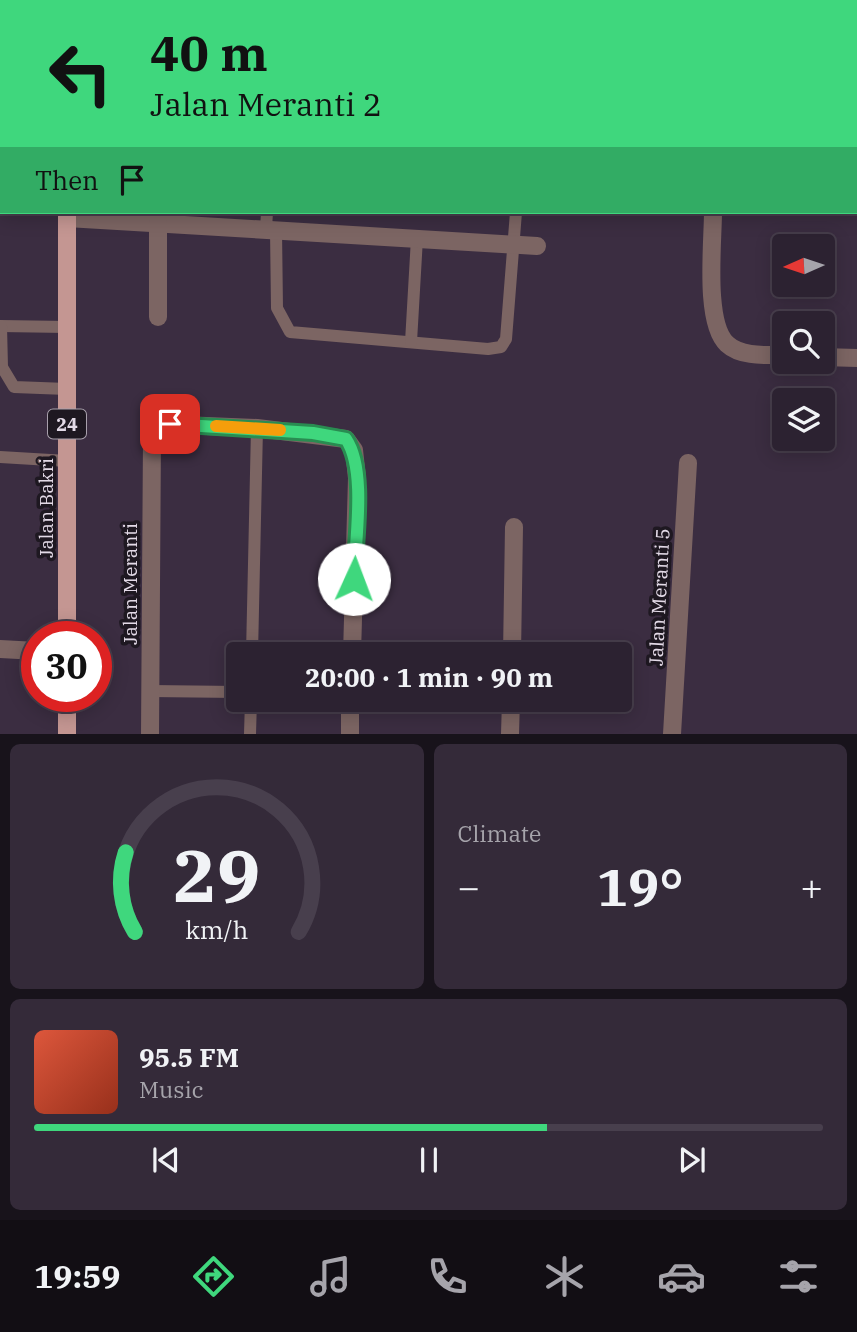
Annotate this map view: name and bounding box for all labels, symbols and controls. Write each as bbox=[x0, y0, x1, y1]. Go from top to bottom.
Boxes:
text: 40 m bbox=[150, 21, 268, 84]
icon: left bbox=[35, 28, 126, 119]
text: Jalan Meranti 2 bbox=[150, 83, 382, 125]
icon: arrive bbox=[113, 161, 151, 199]
text: Then bbox=[35, 163, 99, 197]
north arrow bbox=[772, 234, 835, 298]
map controls bbox=[772, 234, 835, 451]
button: search bbox=[772, 311, 835, 374]
button: layers bbox=[772, 388, 835, 451]
pin bbox=[140, 394, 200, 454]
icon: arrive bbox=[151, 405, 189, 443]
road number: 24 bbox=[48, 410, 86, 438]
street label: Jalan Bakri bbox=[34, 458, 58, 558]
street label: Jalan Meranti bbox=[118, 523, 142, 645]
street label: Jalan Meranti 5 bbox=[643, 528, 675, 666]
position arrow bbox=[317, 542, 391, 616]
speed limit sign: 30 bbox=[21, 621, 112, 712]
text: 20:00 · 1 min · 90 m bbox=[305, 660, 553, 694]
text: Climate bbox=[458, 818, 541, 848]
text: 29 bbox=[173, 828, 260, 923]
text: 19° bbox=[597, 853, 684, 920]
text: − bbox=[458, 862, 480, 911]
text: + bbox=[800, 862, 823, 911]
text: km/h bbox=[185, 913, 248, 946]
text: 95.5 FM bbox=[139, 1040, 239, 1074]
text: Music bbox=[139, 1074, 204, 1104]
icon: previous bbox=[147, 1141, 185, 1179]
icon: pause bbox=[410, 1141, 448, 1179]
icon: next bbox=[673, 1141, 711, 1179]
icon: directions bbox=[189, 1252, 238, 1301]
icon: music bbox=[306, 1252, 355, 1301]
icon: phone bbox=[423, 1252, 472, 1301]
icon: climate bbox=[540, 1252, 589, 1301]
icon: car bbox=[657, 1252, 706, 1301]
icon: filters bbox=[774, 1252, 823, 1301]
text: 19:59 bbox=[34, 1255, 121, 1297]

